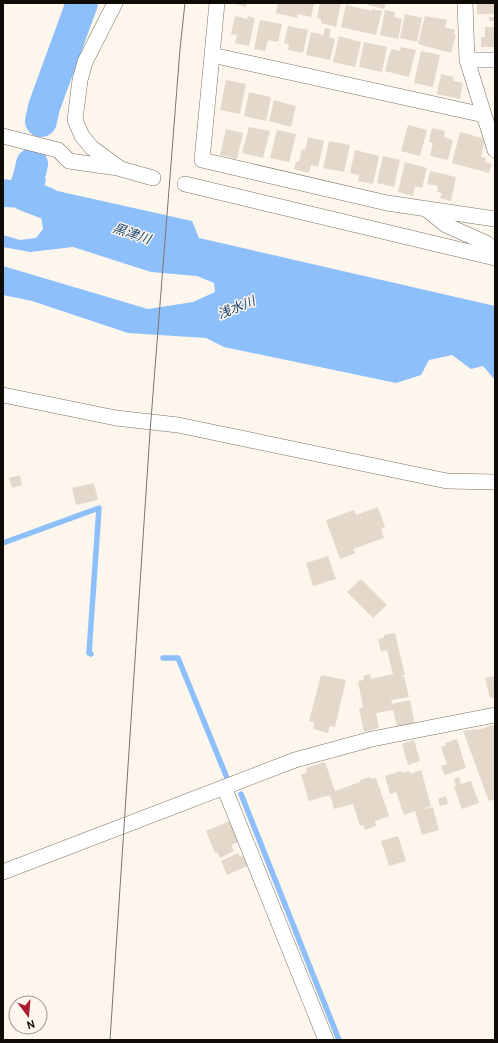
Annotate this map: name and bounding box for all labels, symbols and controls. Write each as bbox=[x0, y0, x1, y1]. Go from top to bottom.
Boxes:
water label: 黒津川 bbox=[111, 219, 155, 248]
water label: 浅水川 bbox=[215, 292, 259, 322]
north arrow bbox=[8, 995, 48, 1035]
text: N bbox=[25, 1017, 36, 1032]

